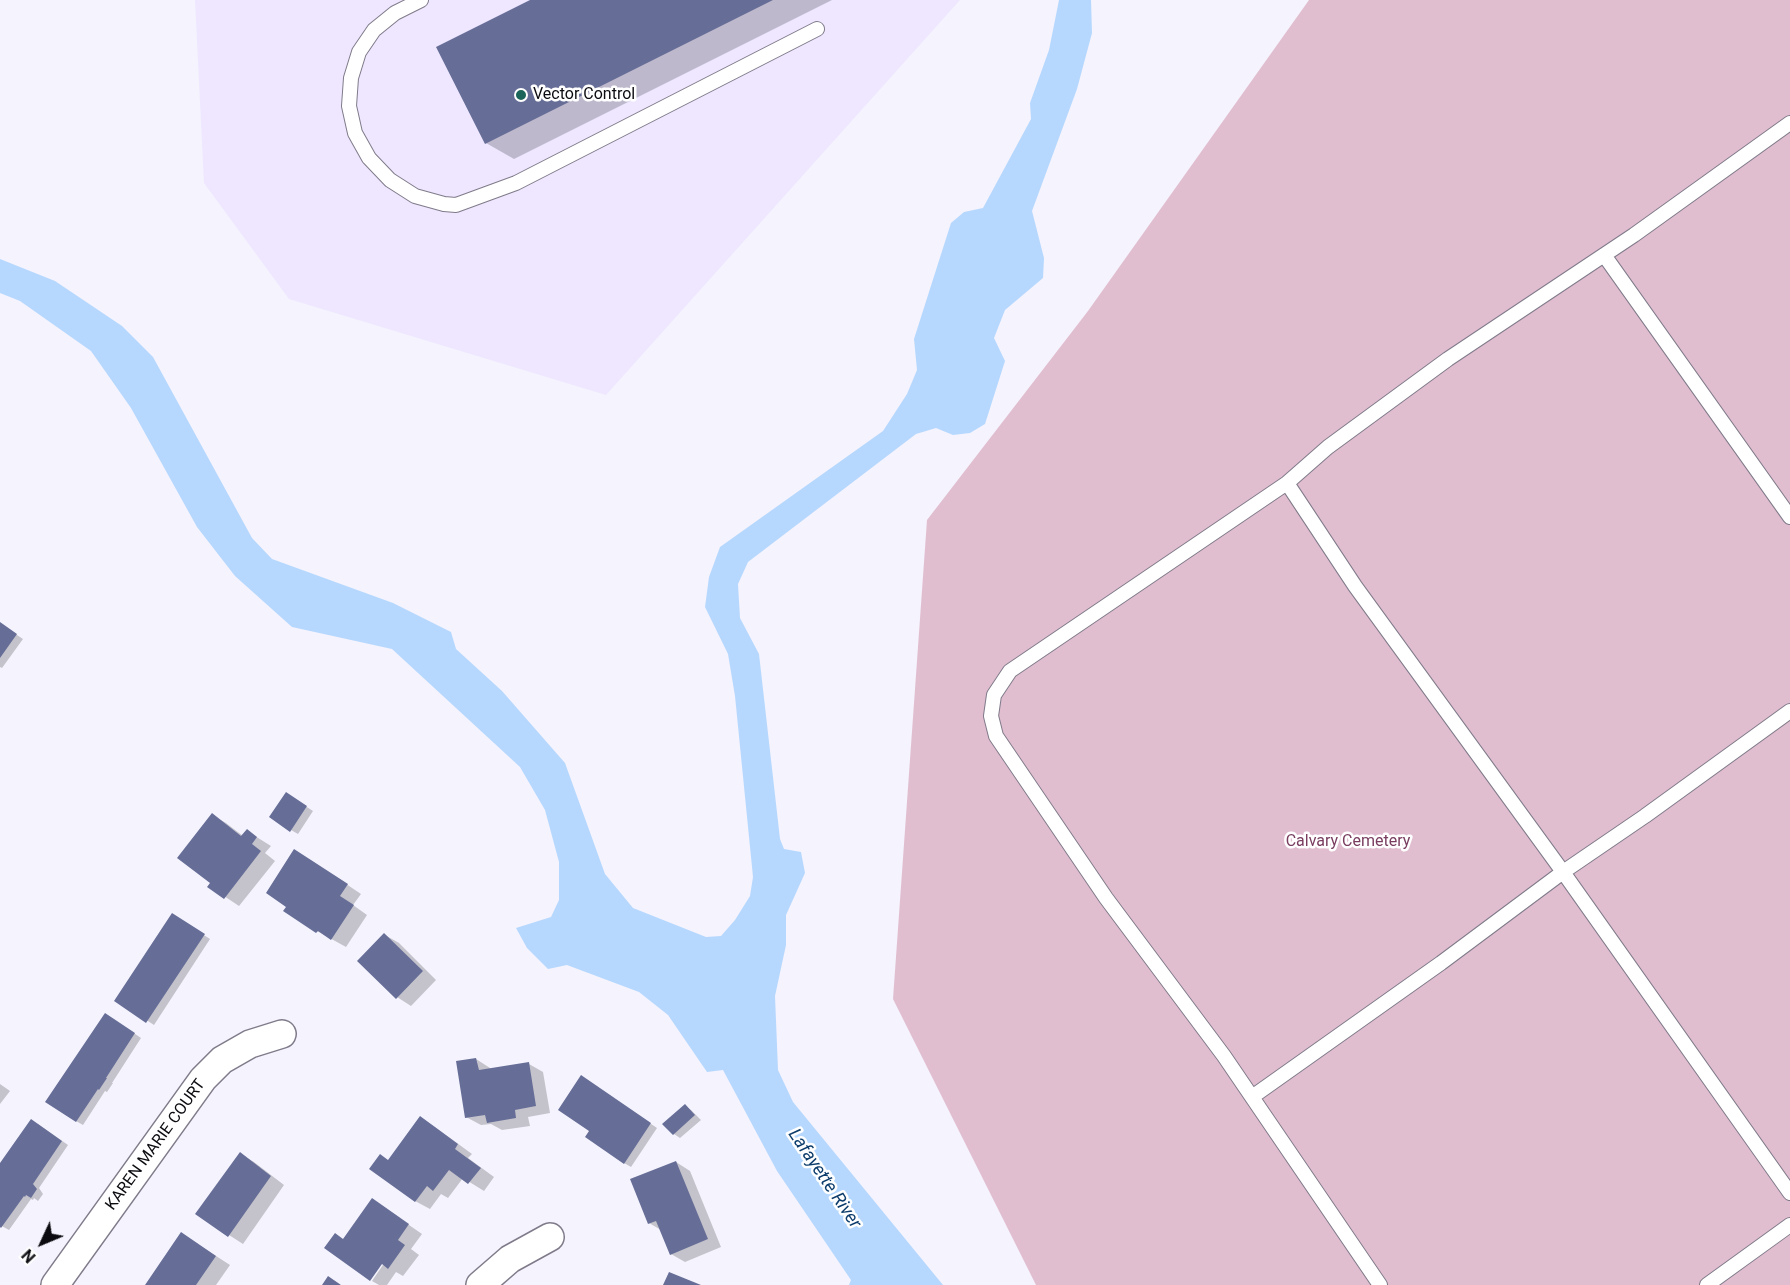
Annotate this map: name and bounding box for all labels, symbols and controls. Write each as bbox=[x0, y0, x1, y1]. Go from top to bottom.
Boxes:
place label: Vector Control bbox=[533, 85, 635, 105]
marker: Vector Control bbox=[514, 88, 528, 102]
park label: Calvary Cemetery bbox=[1286, 832, 1410, 852]
street label: KAREN MARIE COURT bbox=[102, 1076, 210, 1214]
water label: Lafayette River bbox=[783, 1125, 865, 1233]
north arrow bbox=[12, 1213, 72, 1273]
text: N bbox=[18, 1245, 39, 1267]

